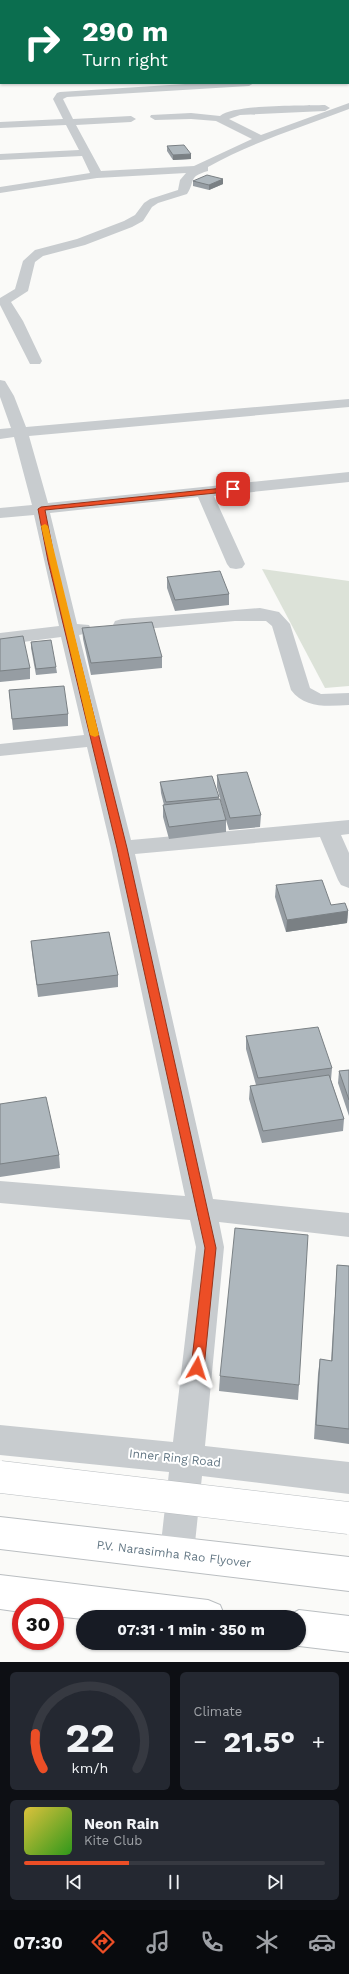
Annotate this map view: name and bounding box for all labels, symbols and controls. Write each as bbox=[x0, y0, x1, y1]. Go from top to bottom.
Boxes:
text: 290 m bbox=[82, 15, 168, 48]
icon: right bbox=[16, 16, 68, 68]
text: Turn right bbox=[82, 49, 168, 70]
pin bbox=[216, 472, 250, 506]
icon: arrive bbox=[222, 478, 244, 500]
position arrow bbox=[176, 1347, 218, 1389]
street label: Inner Ring Road bbox=[128, 1446, 222, 1470]
street label: P.V. Narasimha Rao Flyover bbox=[96, 1538, 252, 1570]
speed limit sign: 30 bbox=[12, 1598, 64, 1650]
text: 07:31 · 1 min · 350 m bbox=[117, 1621, 265, 1639]
text: Climate bbox=[194, 1704, 242, 1719]
text: 22 bbox=[65, 1713, 115, 1762]
text: 21.5° bbox=[223, 1724, 295, 1759]
text: − bbox=[194, 1729, 207, 1754]
text: + bbox=[312, 1729, 325, 1754]
text: km/h bbox=[71, 1760, 108, 1776]
text: Neon Rain bbox=[84, 1815, 159, 1833]
text: Kite Club bbox=[84, 1833, 142, 1848]
icon: previous bbox=[63, 1871, 85, 1893]
icon: pause bbox=[163, 1871, 185, 1893]
icon: next bbox=[264, 1871, 286, 1893]
icon: directions bbox=[89, 1928, 117, 1956]
icon: music bbox=[144, 1928, 172, 1956]
icon: phone bbox=[198, 1928, 226, 1956]
icon: climate bbox=[253, 1928, 281, 1956]
icon: car bbox=[308, 1928, 336, 1956]
text: 07:30 bbox=[13, 1932, 63, 1953]

